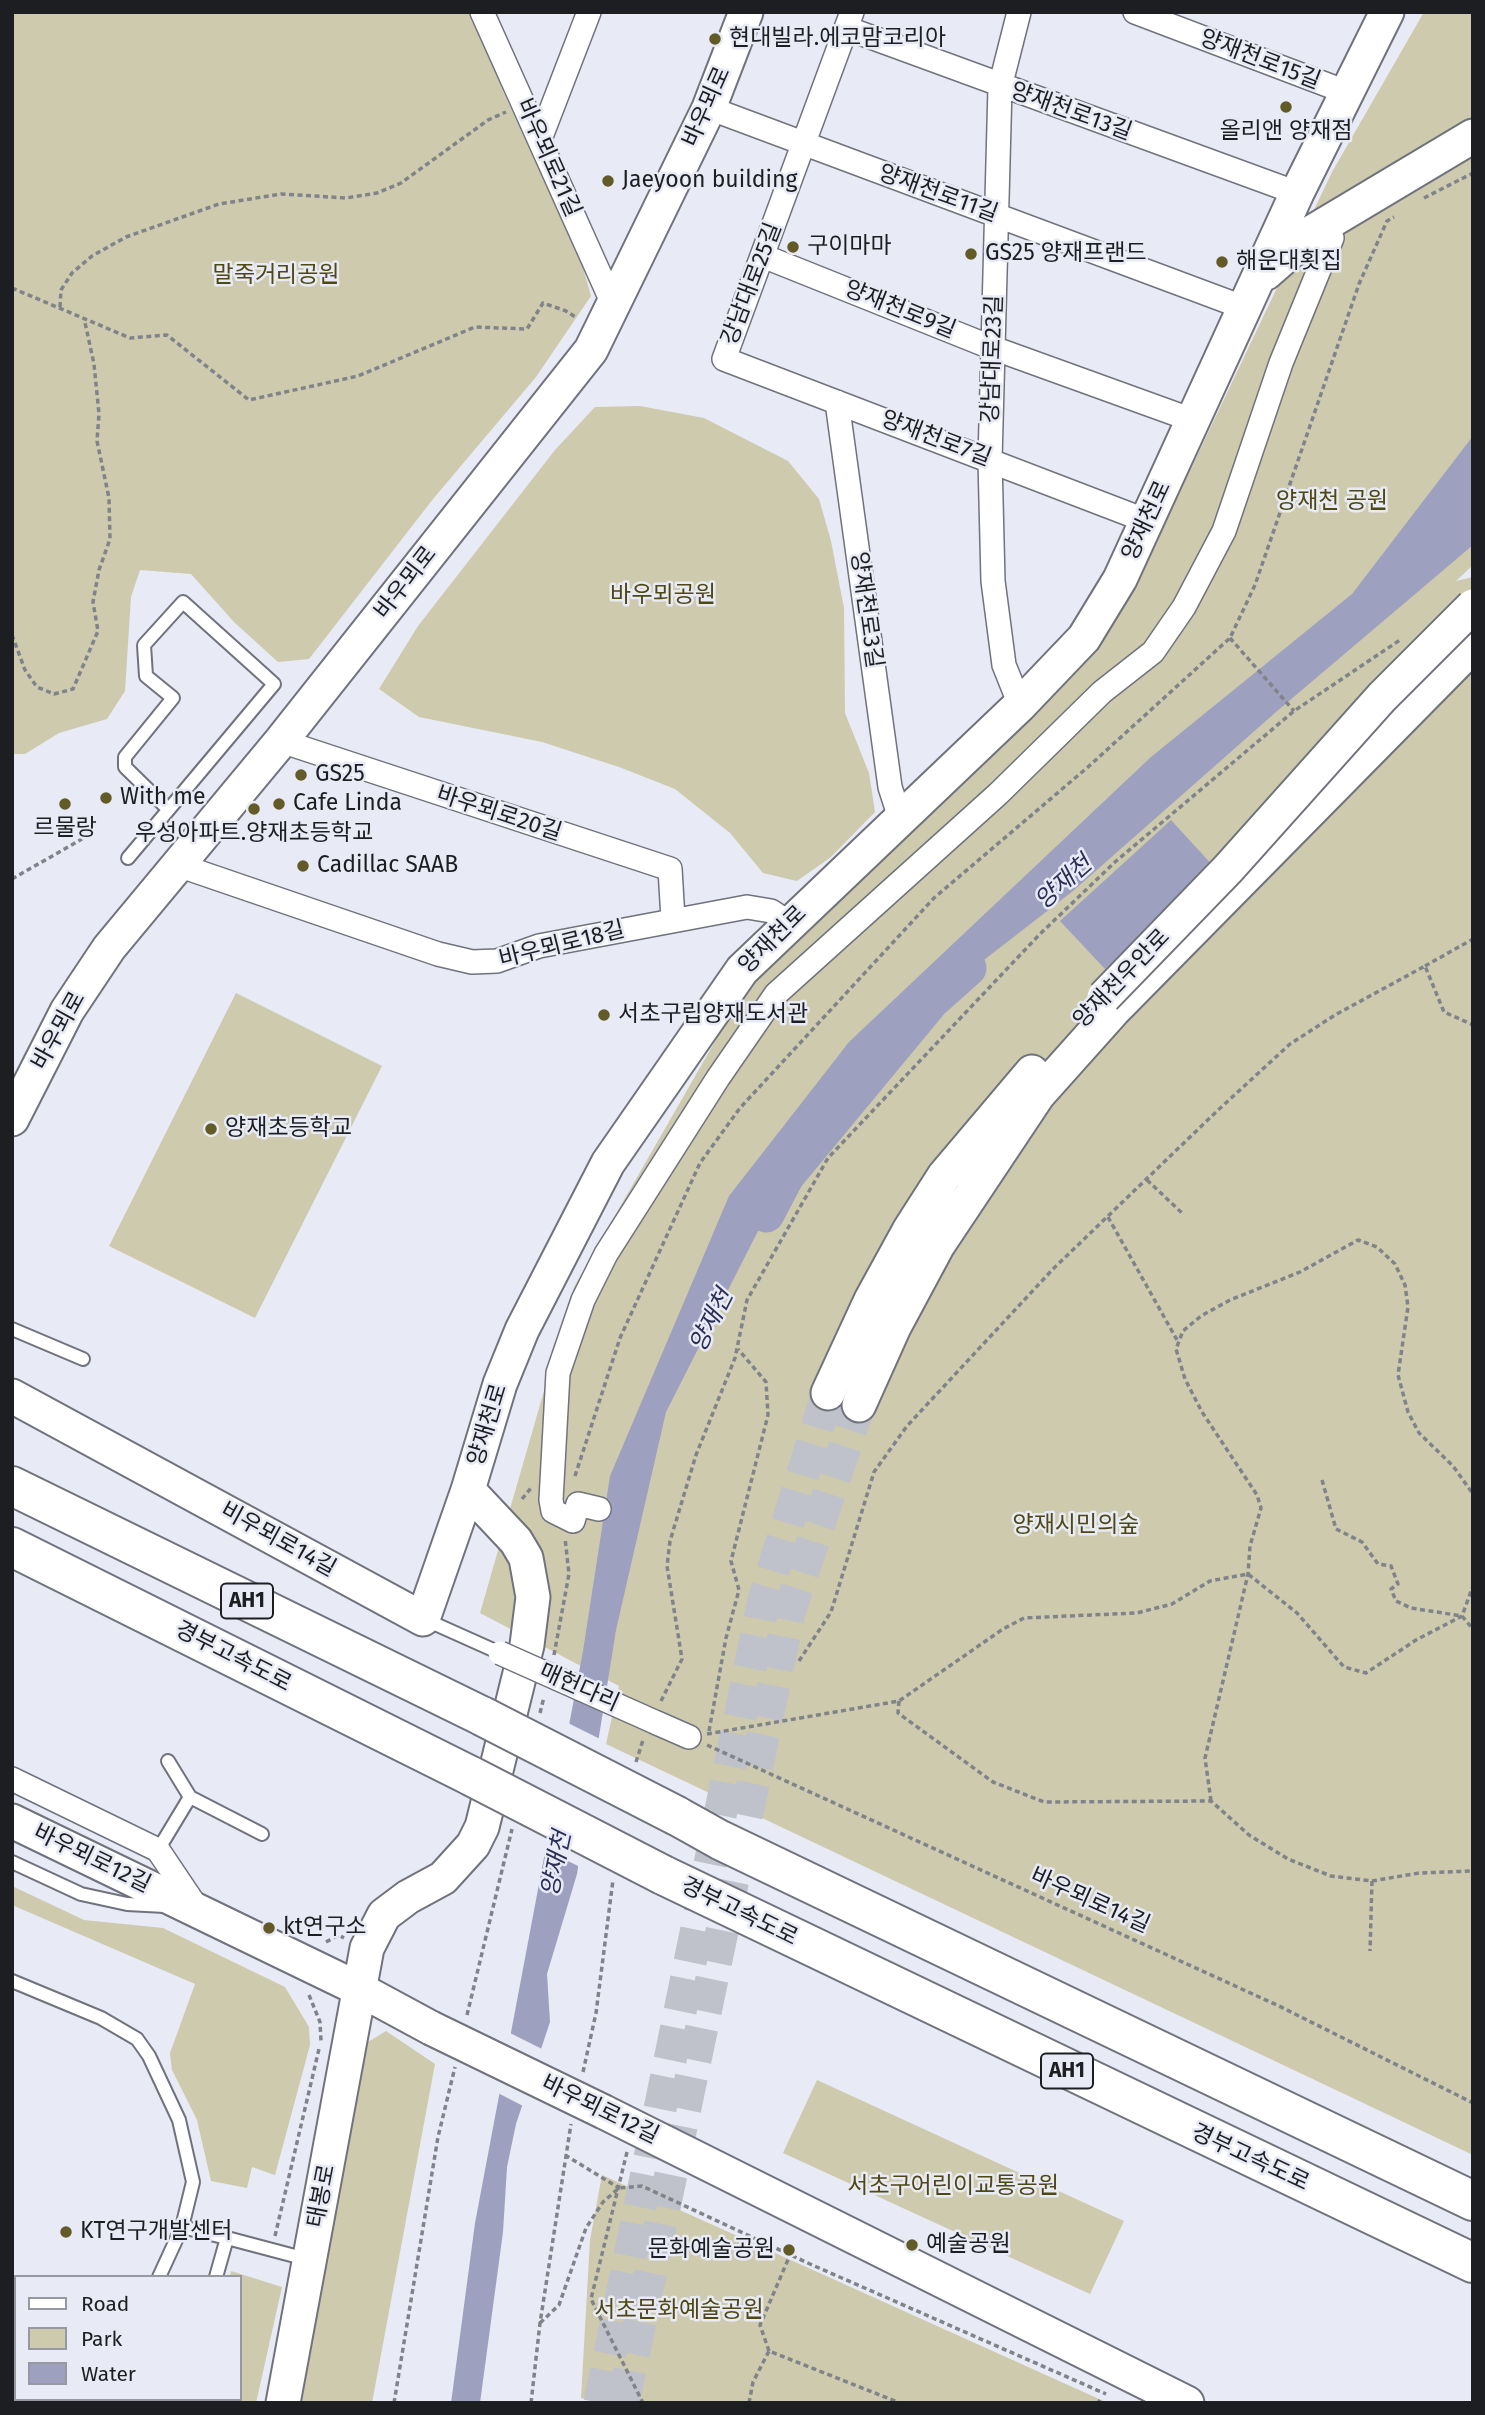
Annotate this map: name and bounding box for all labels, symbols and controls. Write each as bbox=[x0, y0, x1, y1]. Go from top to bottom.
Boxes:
street label: 양재천로15길 bbox=[1196, 24, 1324, 96]
place label: 현대빌라.에코맘코리아 bbox=[729, 25, 946, 53]
marker: 현대빌라.에코맘코리아 bbox=[707, 31, 723, 47]
street label: 바우뫼로 bbox=[677, 63, 737, 151]
street label: 양재천로13길 bbox=[1006, 77, 1136, 147]
street label: 바우뫼로21길 bbox=[510, 95, 586, 221]
marker: 올리앤 양재점 bbox=[1278, 99, 1294, 115]
place label: 올리앤 양재점 bbox=[1219, 118, 1353, 146]
street label: 양재천로11길 bbox=[874, 160, 1002, 228]
place label: Jaeyoon building bbox=[622, 167, 797, 195]
marker: Jaeyoon building bbox=[600, 173, 616, 189]
street label: 강남대로25길 bbox=[716, 219, 788, 349]
place label: 구이마마 bbox=[807, 233, 892, 261]
marker: 구이마마 bbox=[785, 239, 801, 255]
place label: GS25 양재프랜드 bbox=[985, 240, 1147, 268]
marker: GS25 양재프랜드 bbox=[963, 246, 979, 262]
place label: 해운대횟집 bbox=[1236, 248, 1342, 276]
marker: 해운대횟집 bbox=[1214, 254, 1230, 270]
park label: 말죽거리공원 bbox=[213, 262, 339, 290]
street label: 양재천로9길 bbox=[840, 275, 960, 345]
street label: 강남대로23길 bbox=[977, 294, 1009, 424]
street label: 양재천로7길 bbox=[877, 405, 995, 473]
street label: 양재천로 bbox=[1117, 477, 1177, 565]
park label: 양재천 공원 bbox=[1276, 488, 1388, 516]
street label: 바우뫼로 bbox=[369, 541, 443, 625]
street label: 양재천로3길 bbox=[844, 550, 888, 670]
park label: 바우뫼공원 bbox=[610, 582, 716, 610]
place label: GS25 bbox=[315, 761, 365, 789]
marker: GS25 bbox=[293, 767, 309, 783]
street label: 바우뫼로20길 bbox=[433, 781, 565, 847]
place label: With me bbox=[120, 784, 206, 812]
marker: With me bbox=[98, 790, 114, 806]
place label: Cafe Linda bbox=[293, 790, 402, 818]
marker: 르물랑 bbox=[57, 796, 73, 812]
marker: Cafe Linda bbox=[271, 796, 287, 812]
marker: 우성아파트.양재초등학교 bbox=[246, 801, 262, 817]
place label: 르물랑 bbox=[33, 815, 97, 843]
place label: 우성아파트.양재초등학교 bbox=[135, 820, 373, 848]
water label: 양재천 bbox=[1030, 850, 1098, 916]
place label: Cadillac SAAB bbox=[317, 852, 458, 880]
marker: Cadillac SAAB bbox=[295, 858, 311, 874]
street label: 양재천로 bbox=[733, 900, 813, 980]
street label: 바우뫼로18길 bbox=[496, 916, 628, 974]
street label: 양재천우안로 bbox=[1068, 924, 1176, 1034]
street label: 바우뫼로 bbox=[26, 987, 92, 1075]
place label: 서초구립양재도서관 bbox=[618, 1001, 808, 1029]
marker: 서초구립양재도서관 bbox=[596, 1007, 612, 1023]
place label: 양재초등학교 bbox=[225, 1115, 352, 1143]
marker: 양재초등학교 bbox=[203, 1121, 219, 1137]
water label: 양재천 bbox=[684, 1285, 740, 1357]
street label: 양재천로 bbox=[462, 1380, 514, 1470]
street label: 비우뫼로14길 bbox=[215, 1497, 341, 1583]
park label: 양재시민의숲 bbox=[1013, 1512, 1139, 1540]
road number: AH1 bbox=[221, 1584, 273, 1618]
street label: 경부고속도로 bbox=[170, 1616, 296, 1698]
street label: 매헌다리 bbox=[535, 1658, 623, 1718]
street label: 바우뫼로12길 bbox=[29, 1819, 155, 1899]
water label: 양재천 bbox=[536, 1829, 578, 1899]
street label: 바우뫼로14길 bbox=[1026, 1862, 1154, 1940]
street label: 경부고속도로 bbox=[676, 1872, 802, 1952]
place label: kt연구소 bbox=[283, 1914, 367, 1942]
marker: kt연구소 bbox=[261, 1920, 277, 1936]
road number: AH1 bbox=[1041, 2054, 1093, 2088]
street label: 바우뫼로12길 bbox=[537, 2070, 663, 2150]
street label: 경부고속도로 bbox=[1187, 2119, 1313, 2197]
street label: 태봉로 bbox=[302, 2162, 342, 2230]
park label: 서초구어린이교통공원 bbox=[847, 2173, 1059, 2201]
place label: KT연구개발센터 bbox=[80, 2218, 232, 2246]
marker: KT연구개발센터 bbox=[58, 2224, 74, 2240]
place label: 예술공원 bbox=[926, 2231, 1011, 2259]
place label: 문화예술공원 bbox=[648, 2236, 775, 2264]
marker: 예술공원 bbox=[904, 2237, 920, 2253]
marker: 문화예술공원 bbox=[781, 2242, 797, 2258]
legend bbox=[14, 2275, 242, 2401]
text: Road bbox=[81, 2291, 129, 2317]
park label: 서초문화예술공원 bbox=[594, 2297, 764, 2325]
text: Park bbox=[81, 2326, 122, 2352]
text: Water bbox=[81, 2361, 136, 2387]

